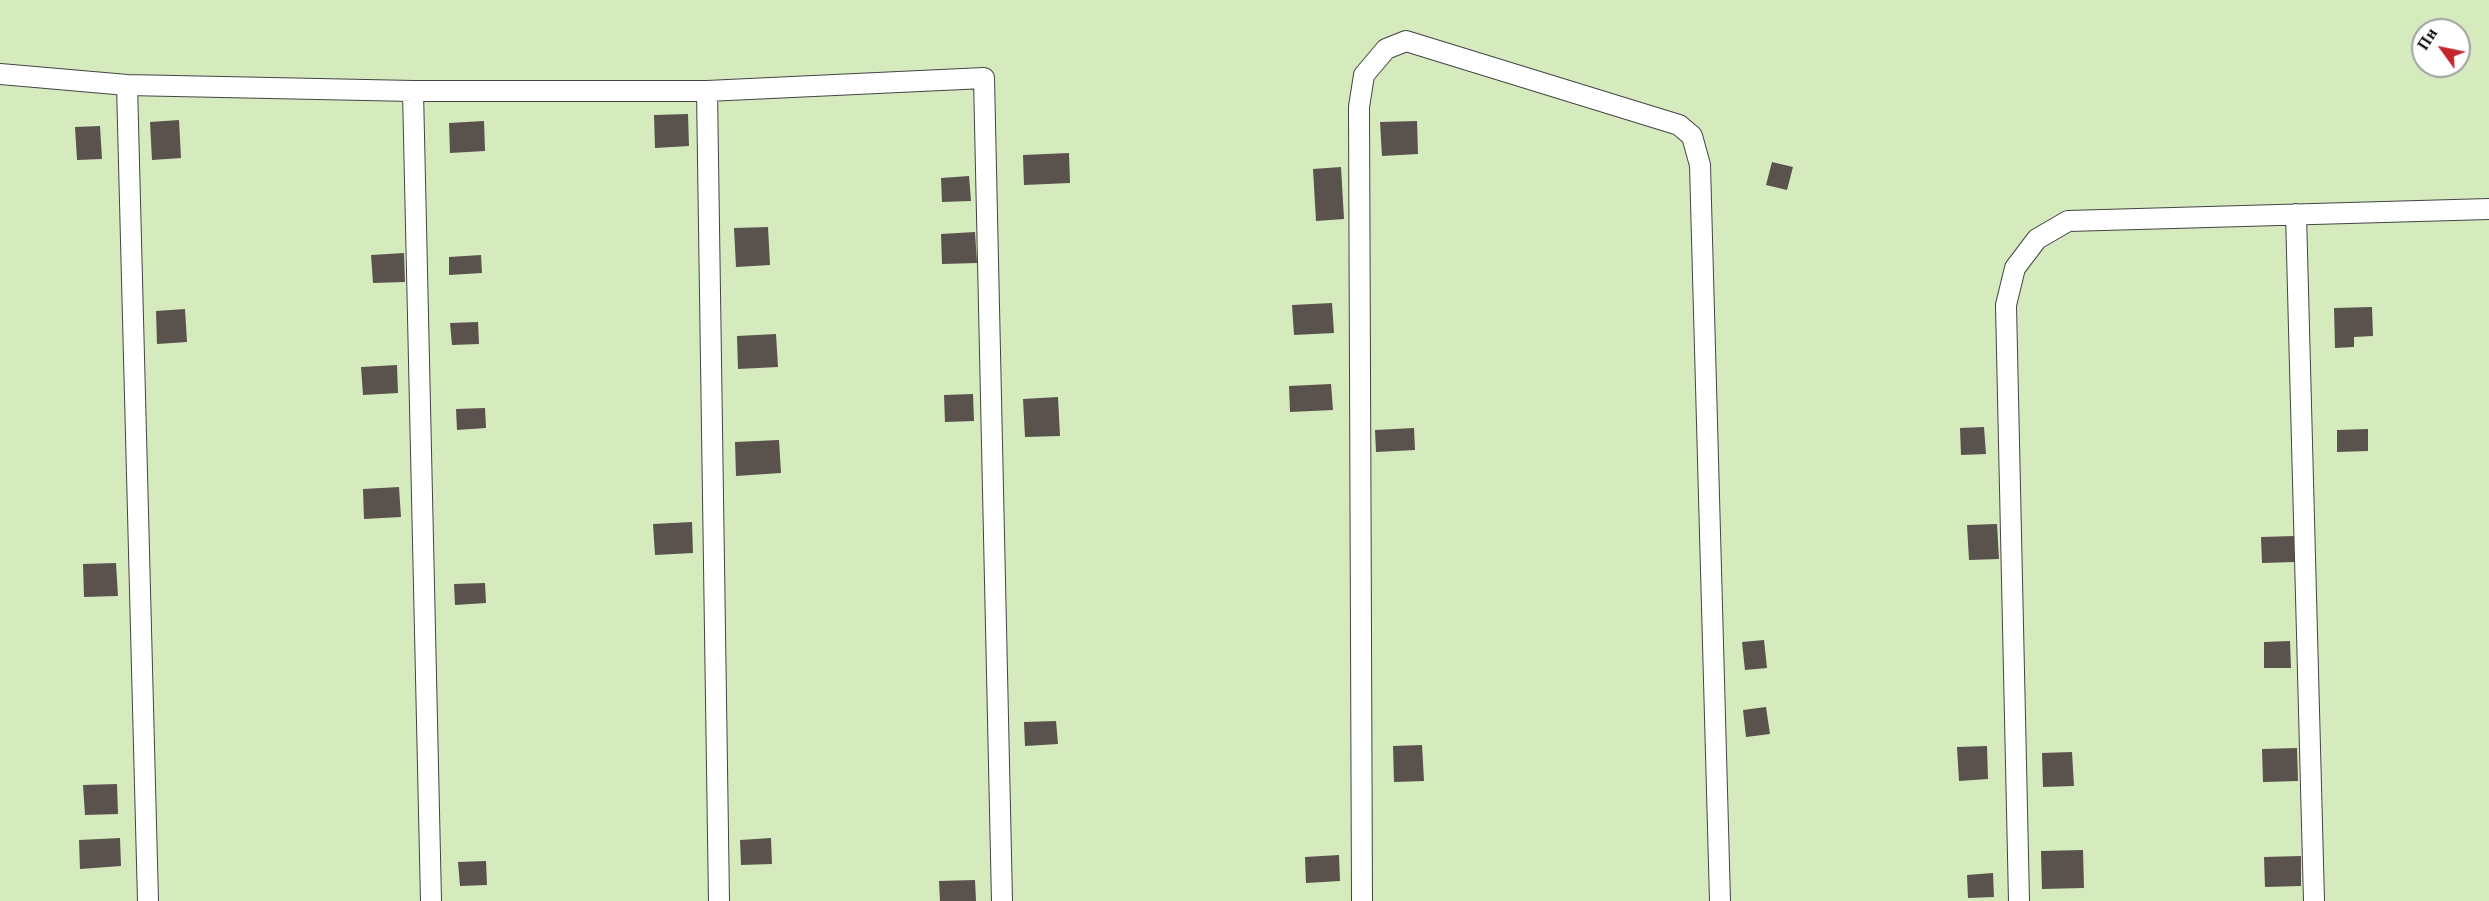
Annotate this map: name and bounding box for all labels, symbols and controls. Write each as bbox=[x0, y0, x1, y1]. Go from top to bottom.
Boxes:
north arrow bbox=[2411, 18, 2471, 78]
text: Пн bbox=[2411, 23, 2444, 55]

